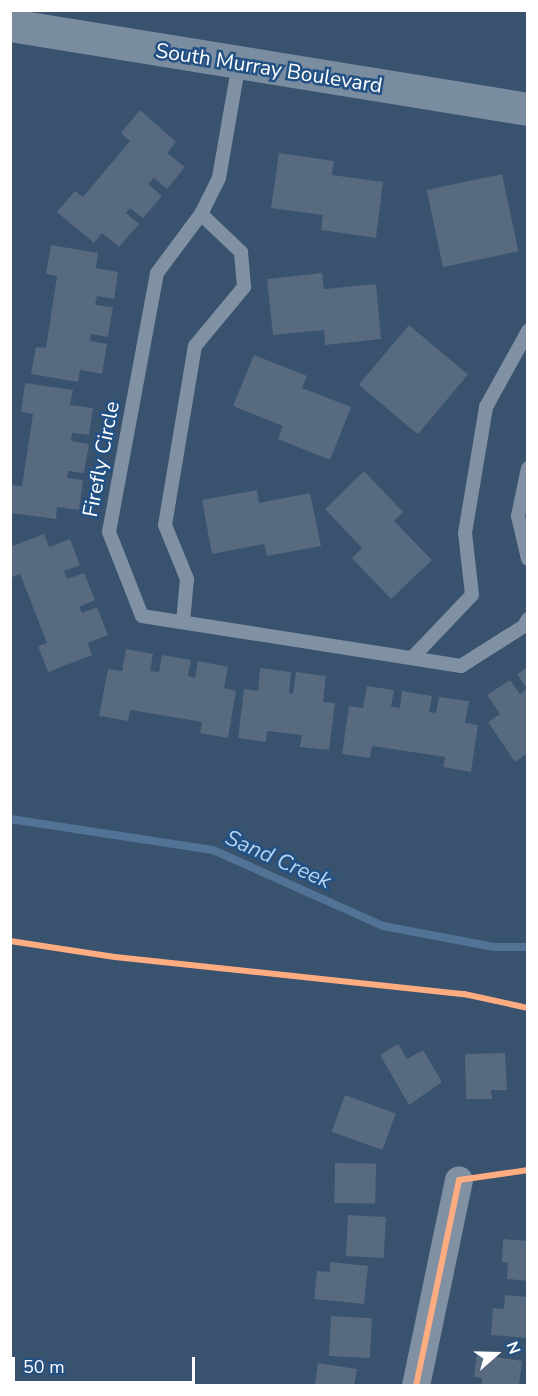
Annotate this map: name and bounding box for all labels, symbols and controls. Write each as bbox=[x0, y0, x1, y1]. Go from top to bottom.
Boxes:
street label: South Murray Boulevard bbox=[154, 38, 384, 98]
street label: Firefly Circle bbox=[77, 399, 125, 519]
water label: Sand Creek bbox=[221, 825, 335, 895]
north arrow bbox=[466, 1324, 526, 1384]
text: N bbox=[501, 1338, 525, 1357]
scale bar bbox=[15, 1345, 198, 1383]
text: 50 m bbox=[23, 1355, 65, 1379]

